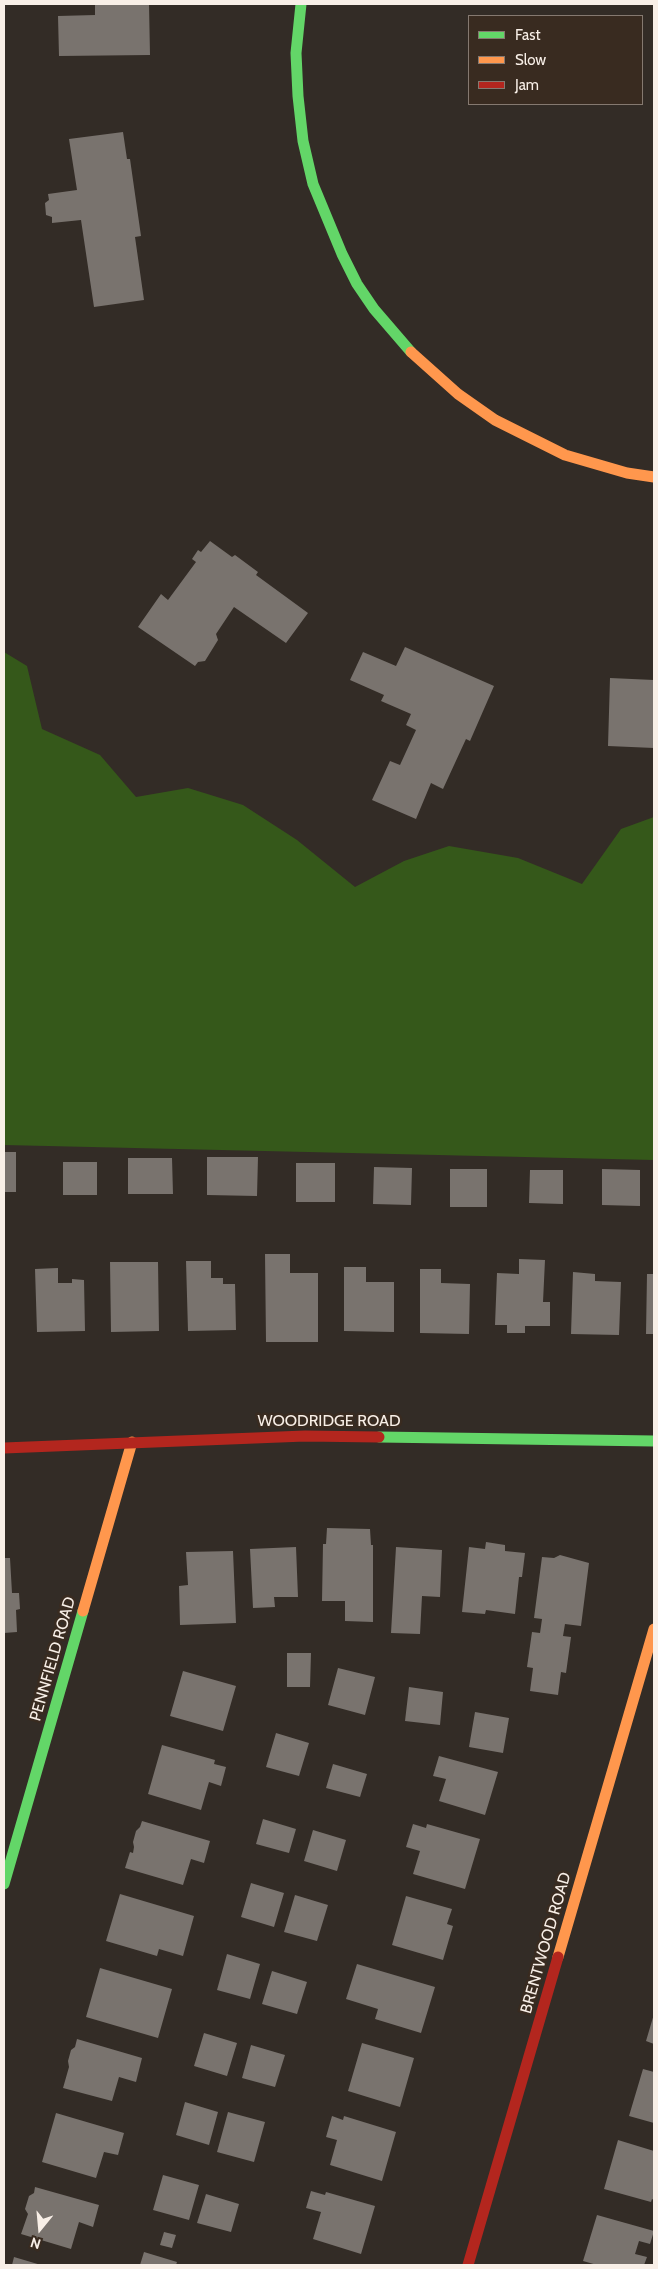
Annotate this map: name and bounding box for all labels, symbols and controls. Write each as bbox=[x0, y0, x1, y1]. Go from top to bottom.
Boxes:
legend bbox=[468, 15, 643, 105]
text: Fast bbox=[515, 26, 540, 44]
text: Slow bbox=[515, 51, 546, 69]
text: Jam bbox=[515, 76, 539, 94]
street label: WOODRIDGE ROAD bbox=[257, 1411, 401, 1431]
street label: PENNFIELD ROAD bbox=[26, 1595, 80, 1723]
street label: BRENTWOOD ROAD bbox=[517, 1870, 575, 2016]
north arrow bbox=[15, 2204, 65, 2254]
text: N bbox=[28, 2233, 43, 2253]

